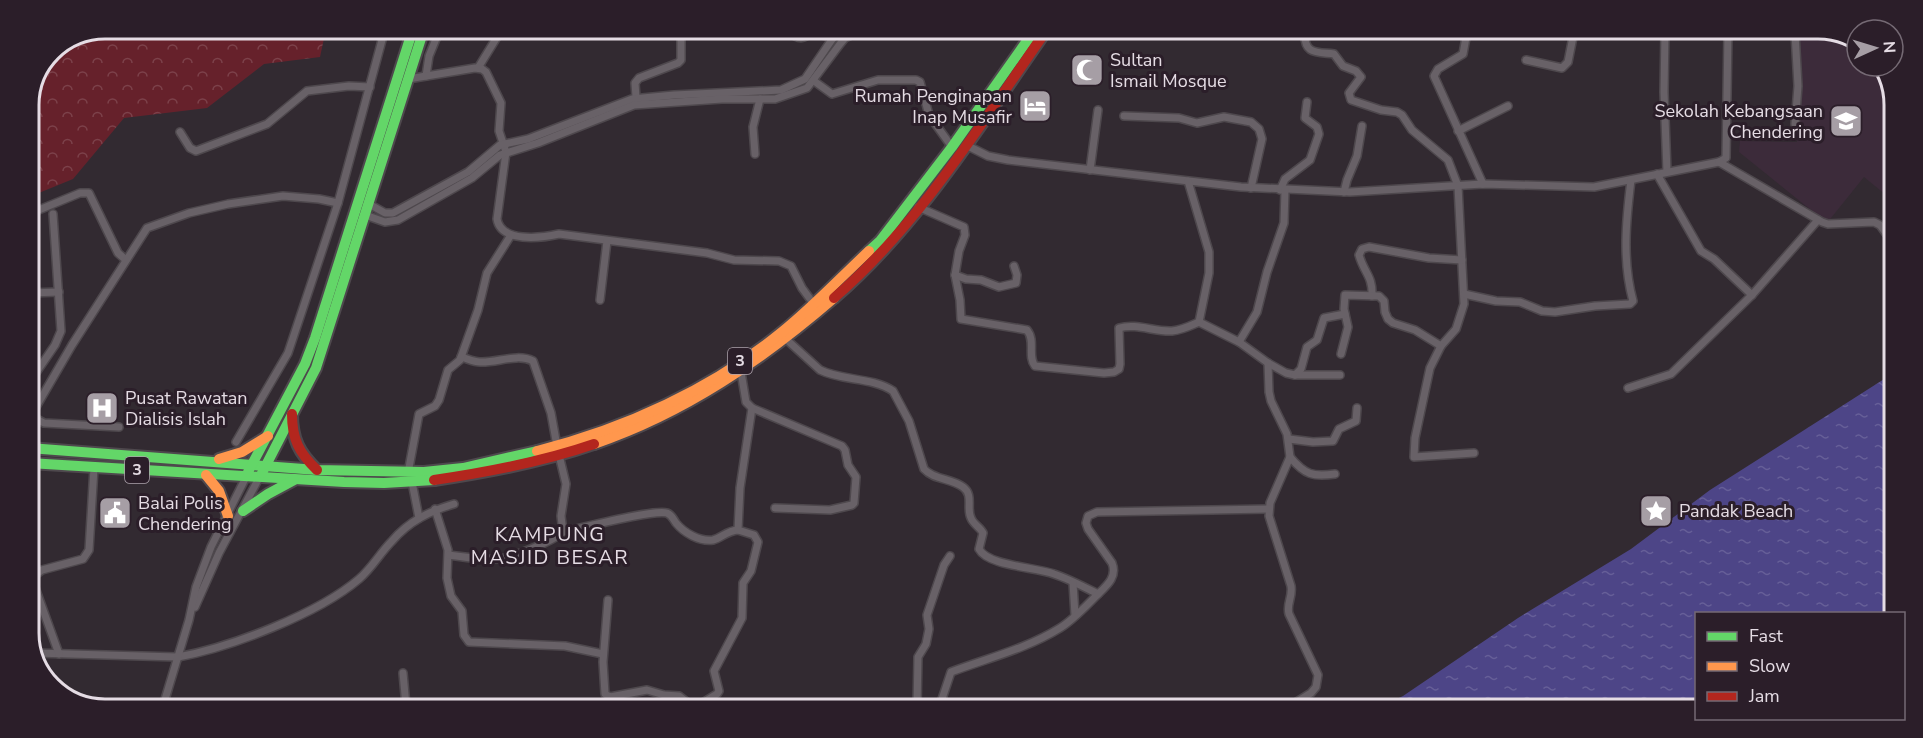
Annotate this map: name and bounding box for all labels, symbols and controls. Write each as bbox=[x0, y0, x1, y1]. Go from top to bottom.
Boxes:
north arrow bbox=[1845, 18, 1905, 78]
text: N bbox=[1878, 40, 1900, 54]
place label: Sultan Ismail Mosque bbox=[1110, 48, 1227, 93]
mosque icon: Sultan Ismail Mosque bbox=[1069, 52, 1105, 88]
place label: Rumah Penginapan Inap Musafir bbox=[855, 84, 1013, 129]
hotel icon: Rumah Penginapan Inap Musafir bbox=[1017, 88, 1053, 124]
place label: Sekolah Kebangsaan Chendering bbox=[1654, 99, 1823, 144]
school or university icon: Sekolah Kebangsaan Chendering bbox=[1828, 103, 1864, 139]
road number: 3 bbox=[728, 348, 752, 374]
place label: Pusat Rawatan Dialisis Islah bbox=[125, 386, 248, 431]
hospital icon: Pusat Rawatan Dialisis Islah bbox=[84, 390, 120, 426]
road number: 3 bbox=[125, 457, 149, 483]
place label: Balai Polis Chendering bbox=[138, 491, 232, 536]
place icon: Pandak Beach bbox=[1638, 493, 1674, 529]
public building icon: Balai Polis Chendering bbox=[97, 495, 133, 531]
place label: Pandak Beach bbox=[1679, 499, 1793, 523]
district label: KAMPUNG MASJID BESAR bbox=[471, 521, 629, 571]
legend bbox=[1695, 612, 1905, 720]
text: Fast bbox=[1749, 624, 1784, 648]
text: Slow bbox=[1749, 654, 1790, 678]
text: Jam bbox=[1748, 684, 1780, 708]

